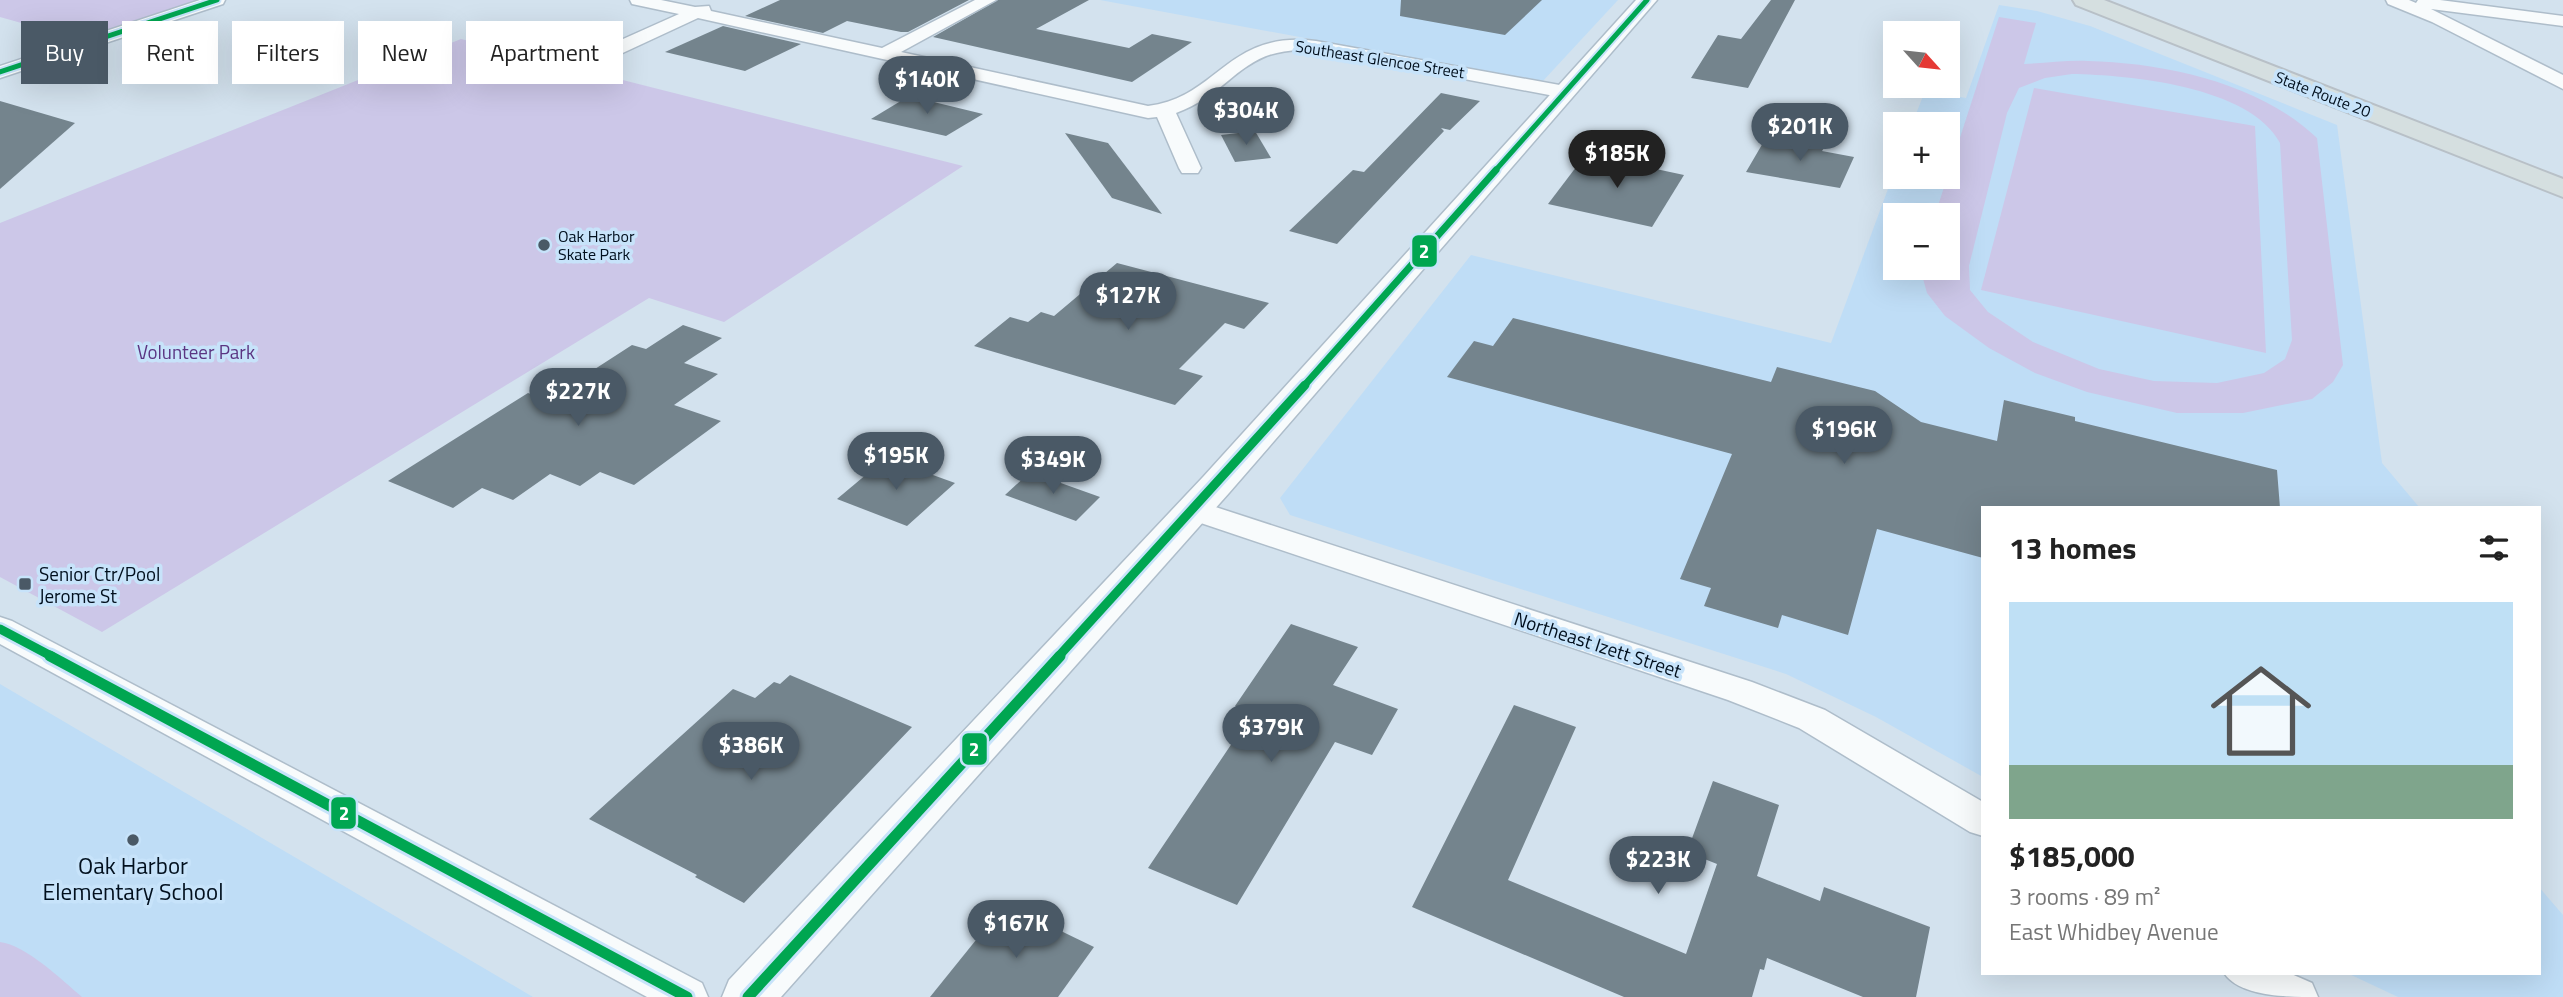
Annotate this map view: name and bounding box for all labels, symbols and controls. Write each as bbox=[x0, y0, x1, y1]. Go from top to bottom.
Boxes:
chip: Buy bbox=[21, 21, 108, 84]
chip: Rent bbox=[122, 21, 218, 84]
chip: Filters bbox=[232, 21, 344, 84]
chip: New bbox=[358, 21, 452, 84]
chip: Apartment bbox=[466, 21, 623, 84]
north arrow bbox=[1883, 21, 1960, 98]
map controls bbox=[1883, 21, 1960, 280]
street label: Southeast Glencoe Street bbox=[1294, 34, 1467, 84]
pin: $140K bbox=[878, 57, 976, 116]
text: $140K bbox=[894, 61, 960, 96]
street label: State Route 20 bbox=[2271, 65, 2375, 123]
pin: $304K bbox=[1197, 88, 1295, 147]
text: $304K bbox=[1213, 92, 1279, 127]
pin: $201K bbox=[1751, 104, 1849, 163]
text: $201K bbox=[1767, 108, 1833, 143]
button: + bbox=[1883, 112, 1960, 189]
pin: $185K bbox=[1568, 130, 1666, 190]
text: $185K bbox=[1584, 135, 1650, 170]
button: − bbox=[1883, 203, 1960, 280]
place label: Oak Harbor Skate Park bbox=[558, 224, 635, 266]
line badge: 2 bbox=[1411, 234, 1438, 268]
text: 2 bbox=[1419, 236, 1429, 265]
marker: Oak Harbor Skate Park bbox=[536, 237, 552, 253]
pin: $127K bbox=[1079, 272, 1177, 332]
text: $127K bbox=[1095, 277, 1161, 312]
park label: Volunteer Park bbox=[137, 337, 255, 366]
pin: $227K bbox=[529, 368, 627, 428]
text: $227K bbox=[545, 373, 611, 408]
pin: $196K bbox=[1795, 406, 1893, 466]
text: $196K bbox=[1811, 411, 1877, 446]
pin: $195K bbox=[847, 433, 945, 492]
pin: $349K bbox=[1004, 436, 1102, 496]
text: $195K bbox=[863, 437, 929, 472]
text: $349K bbox=[1020, 441, 1086, 476]
text: 13 homes bbox=[2009, 525, 2136, 571]
icon: filters bbox=[2475, 529, 2513, 567]
place label: Senior Ctr/Pool Jerome St bbox=[39, 559, 160, 610]
marker: Senior Ctr/Pool Jerome St bbox=[17, 576, 33, 592]
street label: Northeast Izett Street bbox=[1511, 603, 1686, 685]
icon: home bbox=[2198, 648, 2324, 774]
pin: $379K bbox=[1222, 704, 1320, 764]
text: $379K bbox=[1238, 709, 1304, 744]
pin: $386K bbox=[702, 722, 800, 782]
text: $386K bbox=[718, 727, 784, 762]
line badge: 2 bbox=[961, 732, 988, 766]
text: 2 bbox=[969, 734, 979, 763]
line badge: 2 bbox=[330, 796, 357, 830]
text: 2 bbox=[339, 798, 349, 827]
marker: Oak Harbor Elementary School bbox=[125, 832, 141, 848]
text: $185,000 bbox=[2009, 833, 2135, 879]
pin: $223K bbox=[1609, 836, 1707, 896]
text: $223K bbox=[1625, 841, 1691, 876]
place label: Oak Harbor Elementary School bbox=[43, 848, 223, 909]
text: 3 rooms · 89 m² bbox=[2009, 879, 2160, 914]
pin: $167K bbox=[967, 900, 1065, 960]
text: $167K bbox=[983, 905, 1049, 940]
text: East Whidbey Avenue bbox=[2009, 914, 2219, 949]

